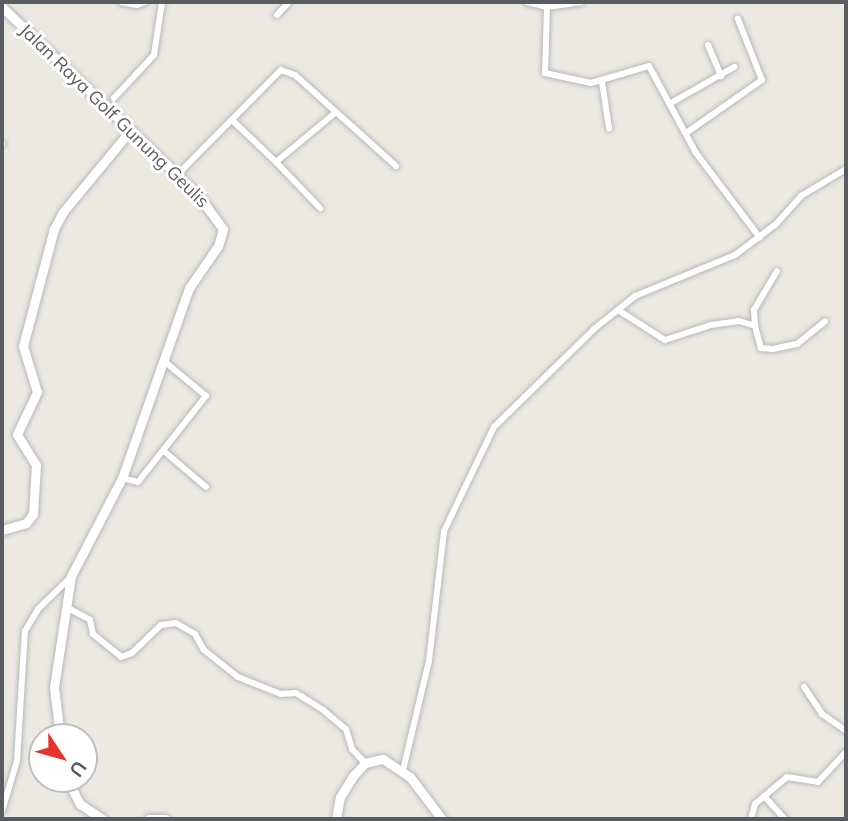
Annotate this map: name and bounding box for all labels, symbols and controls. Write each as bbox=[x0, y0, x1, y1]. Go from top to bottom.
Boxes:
street label: Jalan Raya Golf Gunung Geulis bbox=[15, 20, 213, 212]
north arrow bbox=[28, 723, 98, 793]
text: U bbox=[65, 756, 92, 782]

